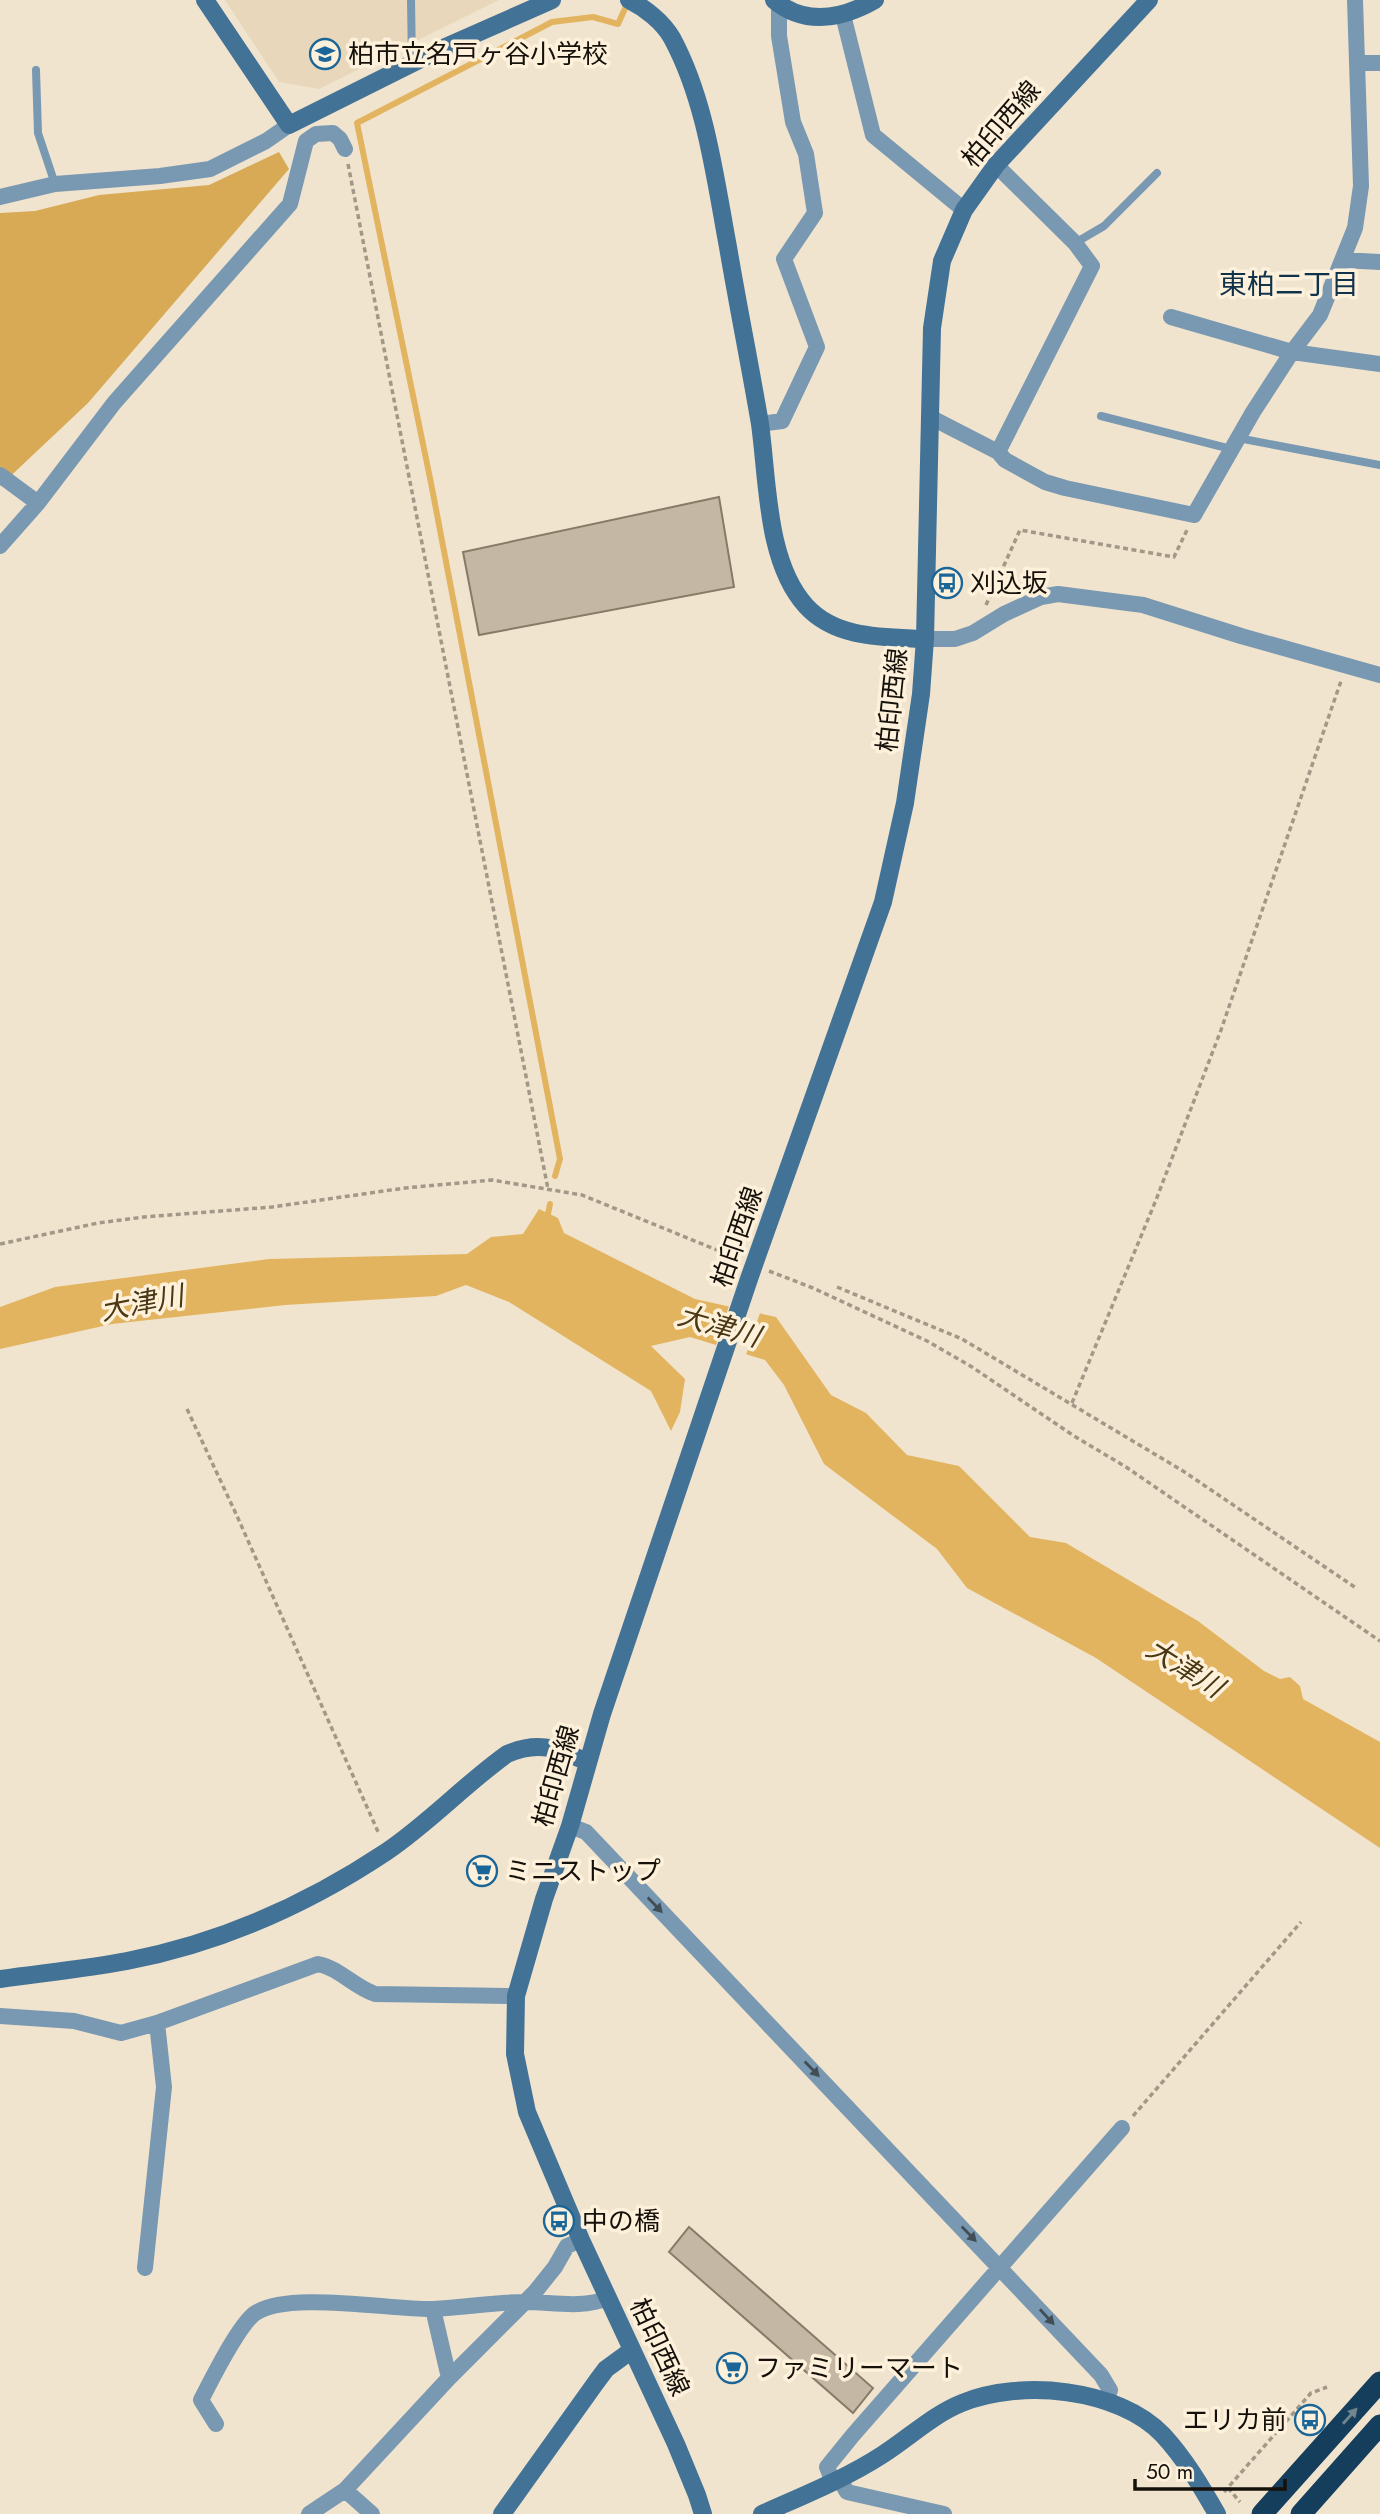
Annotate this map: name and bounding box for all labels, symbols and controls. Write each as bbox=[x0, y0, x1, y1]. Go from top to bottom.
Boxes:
place label: 柏市立名戸ヶ谷小学校 bbox=[348, 35, 608, 73]
school or university icon: 柏市立名戸ヶ谷小学校 bbox=[308, 37, 342, 71]
street label: 柏印西線 bbox=[953, 72, 1049, 176]
district label: 東柏二丁目 bbox=[1219, 264, 1359, 305]
place label: 刈込坂 bbox=[970, 564, 1048, 602]
bus stop icon: 刈込坂 bbox=[930, 566, 964, 600]
street label: 柏印西線 bbox=[868, 646, 916, 754]
street label: 柏印西線 bbox=[702, 1182, 772, 1292]
water label: 大津川 bbox=[97, 1274, 190, 1331]
water label: 大津川 bbox=[673, 1295, 768, 1358]
water label: 大津川 bbox=[1139, 1628, 1234, 1709]
street label: 柏印西線 bbox=[523, 1721, 589, 1831]
place label: ミニストップ bbox=[505, 1852, 661, 1890]
supermarket icon: ミニストップ bbox=[465, 1854, 499, 1888]
one-way arrow bbox=[646, 1896, 663, 1913]
one-way arrow bbox=[803, 2060, 819, 2077]
place label: 中の橋 bbox=[582, 2202, 660, 2240]
bus stop icon: 中の橋 bbox=[542, 2204, 576, 2238]
one-way arrow bbox=[960, 2225, 976, 2242]
street label: 柏印西線 bbox=[621, 2292, 699, 2402]
one-way arrow bbox=[1039, 2308, 1055, 2326]
place label: ファミリーマート bbox=[755, 2349, 963, 2387]
supermarket icon: ファミリーマート bbox=[715, 2351, 749, 2385]
place label: エリカ前 bbox=[1183, 2401, 1287, 2439]
bus stop icon: エリカ前 bbox=[1293, 2403, 1327, 2437]
one-way arrow bbox=[1342, 2407, 1358, 2425]
scale bar bbox=[1135, 2448, 1286, 2492]
text: 50 m bbox=[1146, 2457, 1193, 2487]

